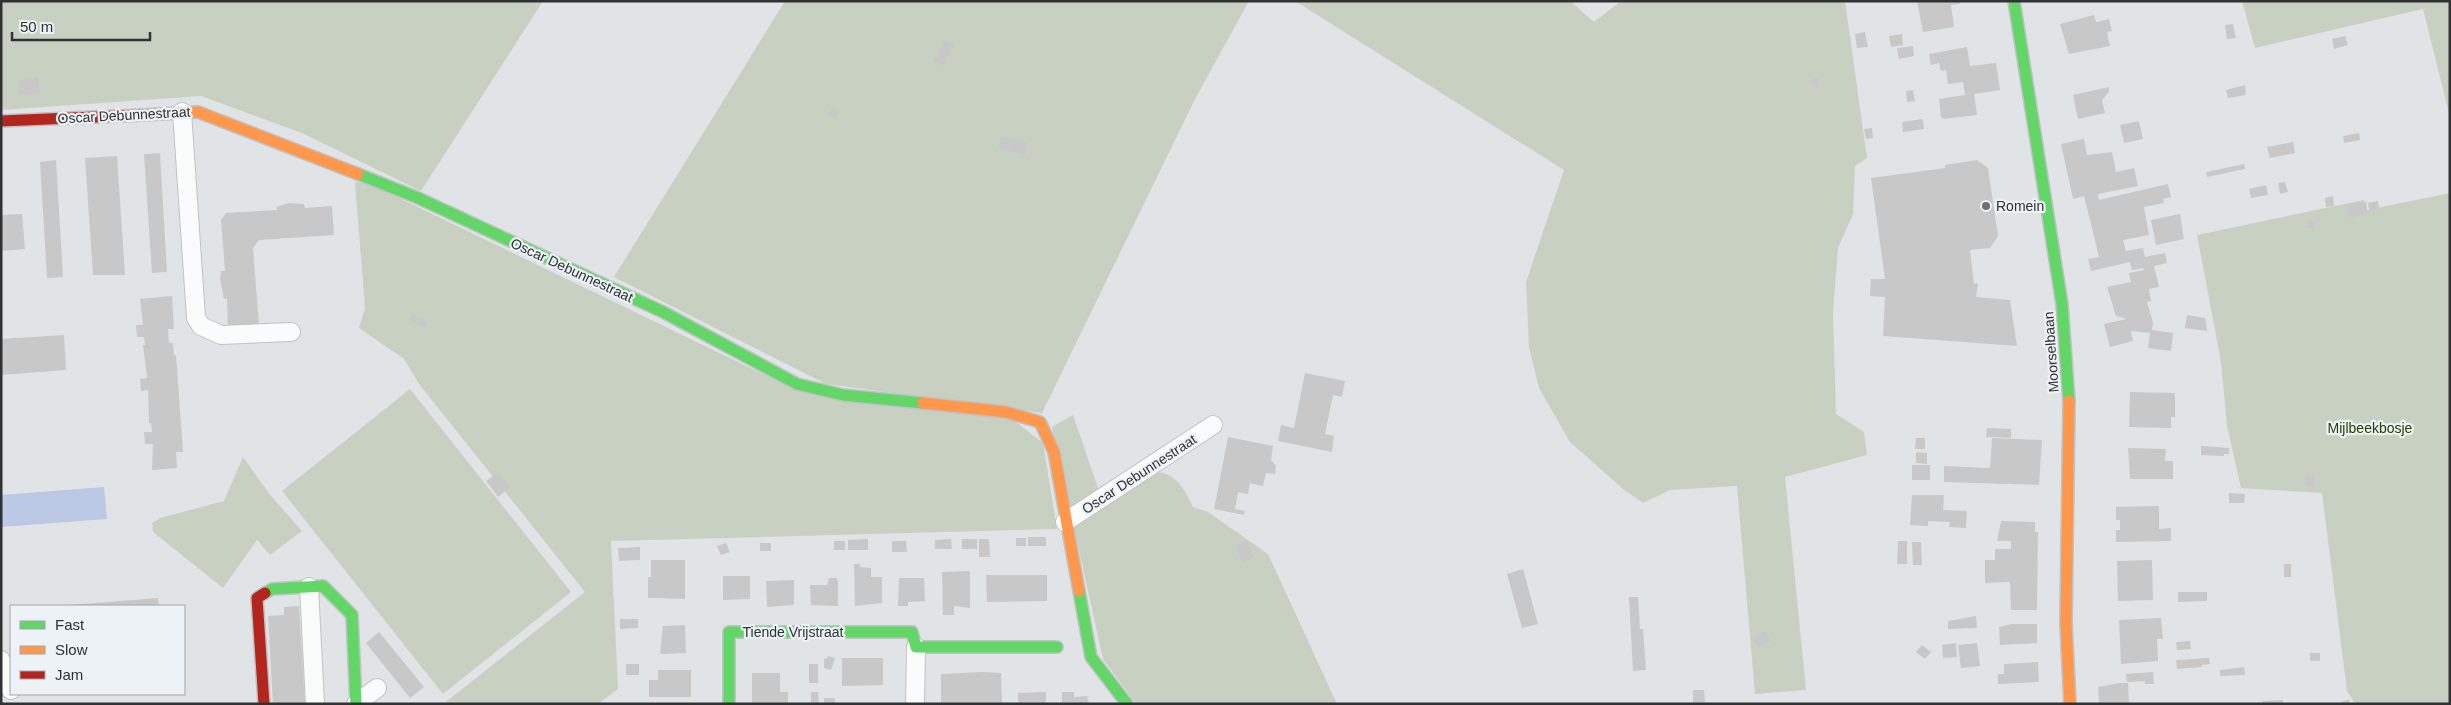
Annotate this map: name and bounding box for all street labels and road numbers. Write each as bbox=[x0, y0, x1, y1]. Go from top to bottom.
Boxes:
street label: Oscar Debunnestraat bbox=[57, 104, 191, 126]
street label: Oscar Debunnestraat bbox=[508, 235, 636, 305]
street label: Moorselbaan bbox=[2040, 311, 2062, 393]
street label: Oscar Debunnestraat bbox=[1079, 431, 1199, 517]
street label: Tiende Vrijstraat bbox=[743, 624, 844, 640]

